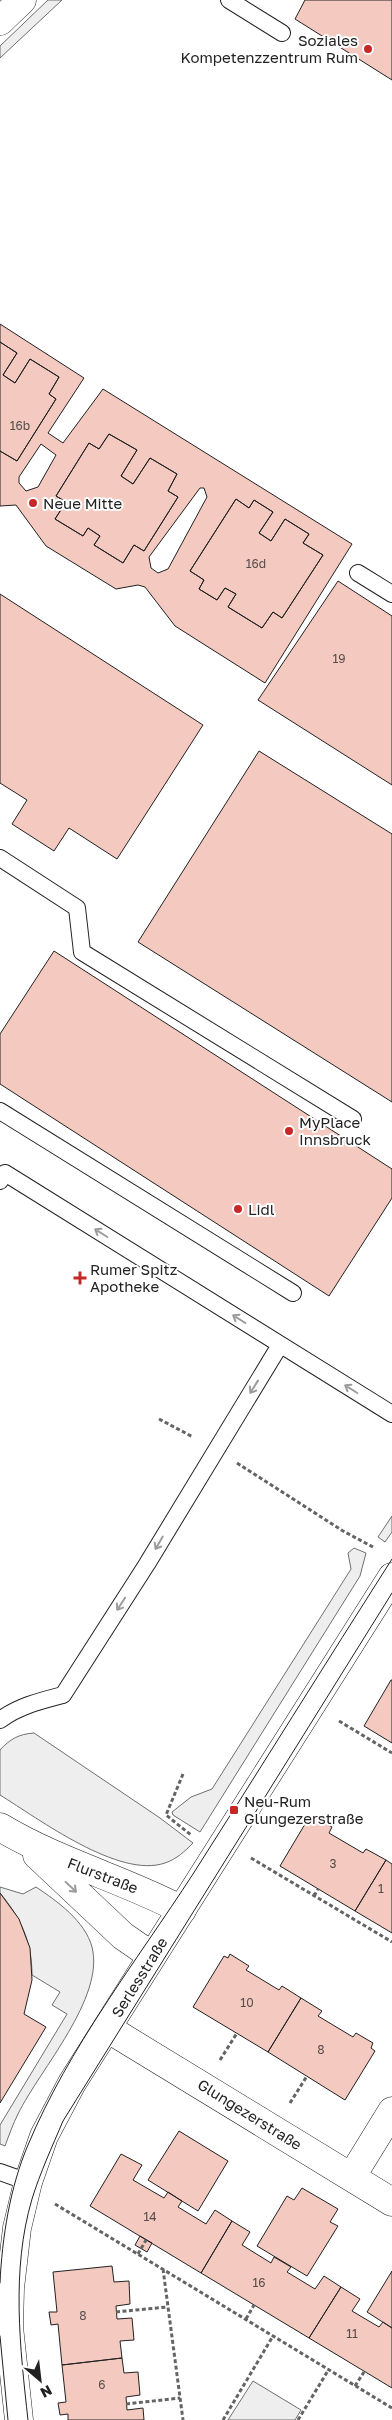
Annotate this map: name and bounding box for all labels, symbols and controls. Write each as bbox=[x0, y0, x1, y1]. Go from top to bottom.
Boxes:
place label: Soziales Kompetenzzentrum Rum bbox=[180, 31, 358, 66]
marker: Soziales Kompetenzzentrum Rum bbox=[362, 43, 374, 55]
house number: 16b bbox=[10, 418, 30, 433]
place label: Neue Mitte bbox=[43, 494, 122, 512]
marker: Neue Mitte bbox=[27, 497, 39, 509]
house number: 16d bbox=[246, 556, 266, 571]
house number: 19 bbox=[332, 651, 346, 666]
place label: MyPlace Innsbruck bbox=[299, 1113, 371, 1148]
marker: MyPlace Innsbruck bbox=[283, 1125, 295, 1137]
place label: Lidl bbox=[248, 1200, 275, 1218]
marker: Lidl bbox=[232, 1203, 244, 1215]
one-way arrow bbox=[94, 1228, 108, 1238]
place label: Rumer Spitz Apotheke bbox=[90, 1260, 178, 1295]
marker: Rumer Spitz Apotheke bbox=[74, 1272, 86, 1284]
one-way arrow bbox=[232, 1314, 246, 1324]
one-way arrow bbox=[249, 1379, 259, 1393]
one-way arrow bbox=[344, 1383, 358, 1393]
one-way arrow bbox=[154, 1535, 164, 1550]
one-way arrow bbox=[115, 1597, 125, 1611]
place label: Neu-Rum Glungezerstraße bbox=[244, 1792, 364, 1827]
marker: Neu-Rum Glungezerstraße bbox=[228, 1804, 240, 1816]
street label: Flurstraße bbox=[65, 1853, 141, 1897]
house number: 3 bbox=[329, 1856, 337, 1871]
one-way arrow bbox=[65, 1881, 78, 1893]
house number: 1 bbox=[378, 1881, 384, 1896]
street label: Serlesstraße bbox=[107, 1933, 171, 2020]
house number: 10 bbox=[240, 1995, 254, 2010]
house number: 8 bbox=[317, 2042, 325, 2057]
street label: Glungezerstraße bbox=[195, 2075, 306, 2153]
house number: 14 bbox=[143, 2209, 157, 2224]
house number: 16 bbox=[252, 2275, 266, 2290]
house number: 8 bbox=[79, 2308, 87, 2323]
house number: 11 bbox=[346, 2326, 358, 2341]
north arrow bbox=[15, 2355, 65, 2405]
house number: 6 bbox=[98, 2377, 106, 2392]
text: N bbox=[38, 2382, 55, 2402]

